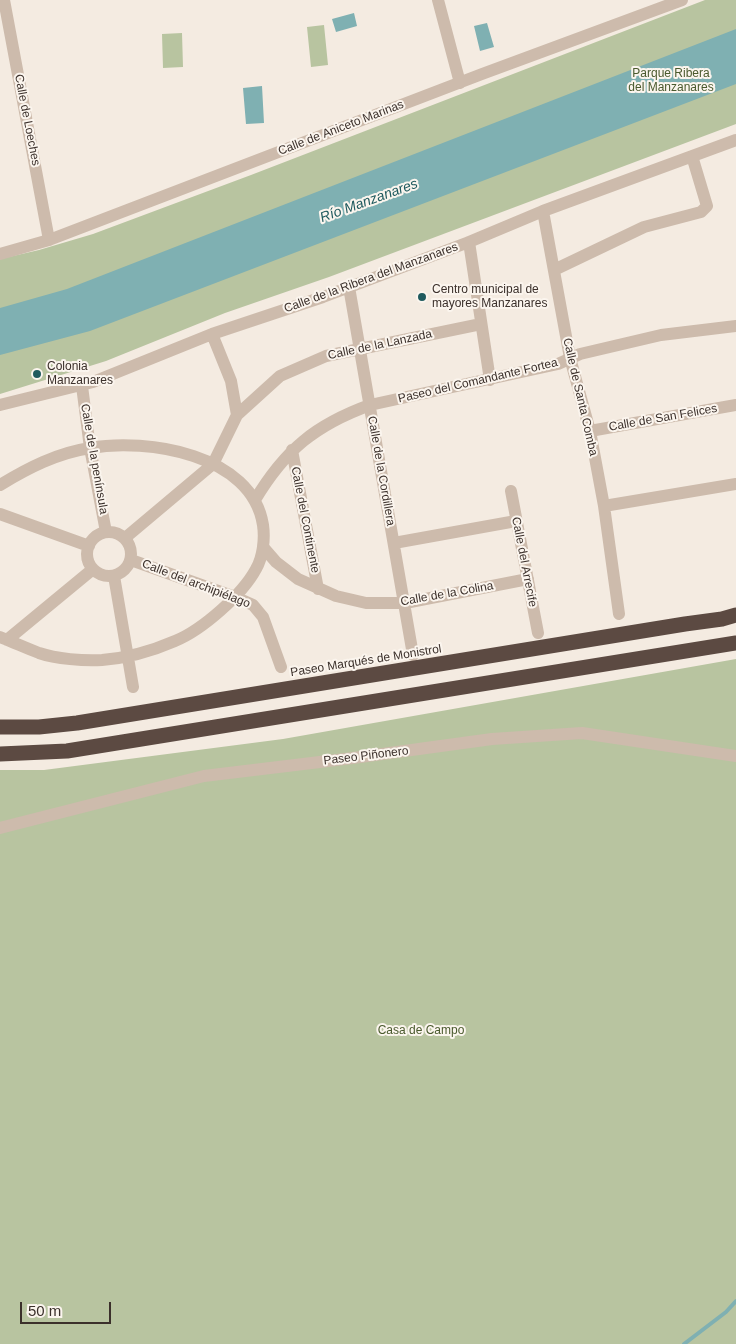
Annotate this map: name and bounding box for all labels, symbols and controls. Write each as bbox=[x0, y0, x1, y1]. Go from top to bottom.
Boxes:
park label: Parque Ribera del Manzanares bbox=[628, 67, 714, 95]
street label: Calle de Loeches bbox=[11, 73, 43, 167]
street label: Calle de Aniceto Marinas bbox=[276, 97, 406, 159]
water label: Río Manzanares bbox=[318, 176, 420, 226]
street label: Calle de la Ribera del Manzanares bbox=[282, 240, 460, 316]
place label: Centro municipal de mayores Manzanares bbox=[432, 283, 547, 311]
marker: Centro municipal de mayores Manzanares bbox=[416, 291, 428, 303]
street label: Calle de la Lanzada bbox=[327, 327, 433, 363]
street label: Calle de Santa Comba bbox=[559, 337, 601, 457]
street label: Paseo del Comandante Fortea bbox=[397, 356, 559, 406]
place label: Colonia Manzanares bbox=[47, 360, 113, 388]
marker: Colonia Manzanares bbox=[31, 368, 43, 380]
street label: Calle de San Felices bbox=[608, 401, 718, 435]
street label: Calle de la península bbox=[77, 403, 111, 515]
street label: Calle de la Cordillera bbox=[364, 415, 398, 527]
street label: Calle del Continente bbox=[288, 466, 322, 574]
street label: Calle del Arrecife bbox=[508, 516, 540, 608]
street label: Calle del archipiélago bbox=[140, 557, 252, 611]
street label: Calle de la Colina bbox=[399, 579, 495, 609]
street label: Paseo Marqués de Monistrol bbox=[289, 642, 443, 680]
street label: Paseo Piñonero bbox=[323, 744, 409, 768]
park label: Casa de Campo bbox=[378, 1024, 464, 1038]
scale bar bbox=[22, 1292, 114, 1324]
text: 50 m bbox=[28, 1302, 61, 1319]

